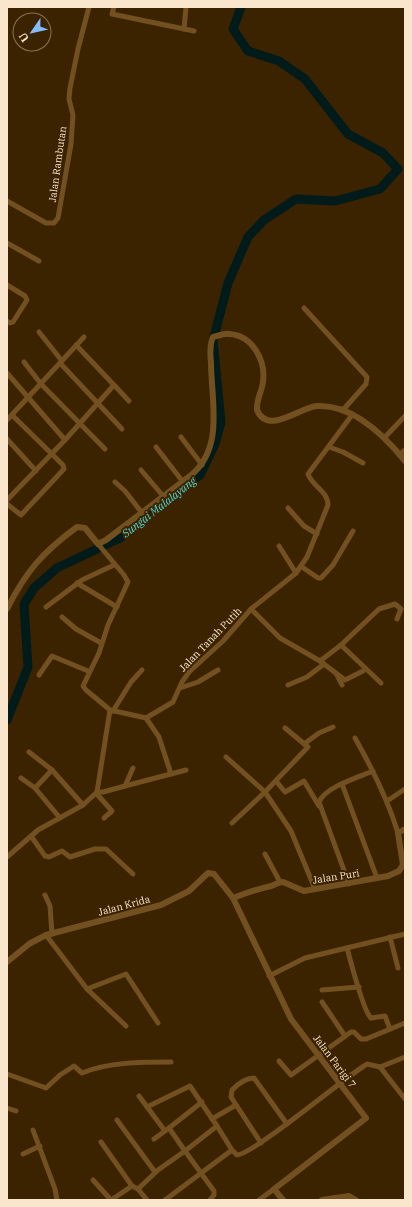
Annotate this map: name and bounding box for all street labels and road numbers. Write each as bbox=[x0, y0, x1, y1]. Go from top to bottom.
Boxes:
street label: Jalan Rambutan bbox=[46, 125, 69, 203]
street label: Jalan Tanah Putih bbox=[176, 604, 244, 674]
street label: Jalan Puri bbox=[312, 866, 360, 887]
street label: Jalan Krida bbox=[97, 892, 152, 919]
street label: Jalan Parigi 7 bbox=[310, 1032, 359, 1090]

